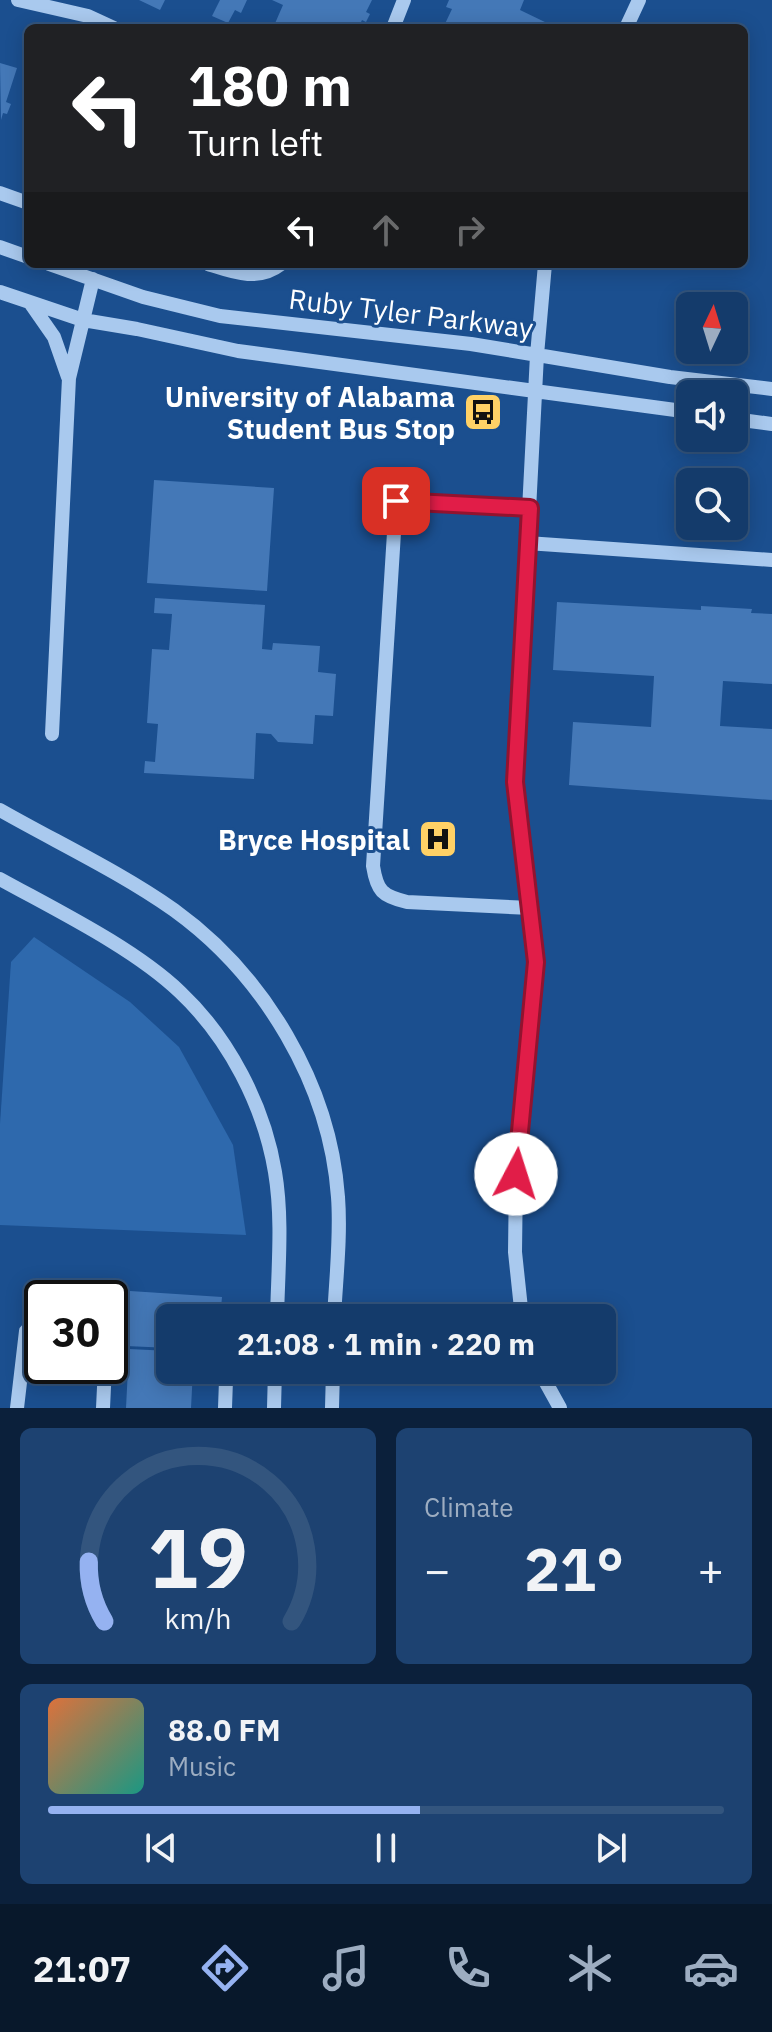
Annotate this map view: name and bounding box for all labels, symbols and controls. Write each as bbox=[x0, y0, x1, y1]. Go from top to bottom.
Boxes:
text: 180 m bbox=[188, 49, 352, 121]
icon: left bbox=[56, 56, 160, 160]
text: Turn left bbox=[188, 119, 323, 166]
icon: left bbox=[280, 208, 324, 252]
icon: ahead bbox=[364, 208, 408, 252]
icon: right bbox=[448, 208, 492, 252]
street label: Ruby Tyler Parkway bbox=[287, 280, 535, 346]
north arrow bbox=[676, 292, 748, 364]
map controls bbox=[676, 292, 748, 540]
place label: University of Alabama Student Bus Stop bbox=[165, 378, 455, 447]
button: sound bbox=[676, 380, 748, 452]
bus stop icon: University of Alabama Student Bus Stop bbox=[462, 391, 504, 433]
pin bbox=[362, 467, 430, 535]
button: search bbox=[676, 468, 748, 540]
icon: arrive bbox=[374, 479, 418, 523]
hospital icon: Bryce Hospital bbox=[417, 818, 459, 860]
place label: Bryce Hospital bbox=[218, 821, 410, 858]
position arrow bbox=[474, 1132, 558, 1216]
speed limit sign: 30 bbox=[24, 1280, 128, 1384]
text: 21:08 · 1 min · 220 m bbox=[237, 1324, 535, 1363]
text: Climate bbox=[424, 1490, 514, 1524]
text: 19 bbox=[148, 1503, 248, 1611]
text: 21° bbox=[524, 1529, 624, 1608]
text: − bbox=[424, 1541, 450, 1598]
text: + bbox=[698, 1541, 724, 1598]
text: km/h bbox=[164, 1600, 232, 1637]
text: 88.0 FM bbox=[168, 1710, 281, 1749]
text: Music bbox=[168, 1749, 236, 1783]
icon: previous bbox=[139, 1826, 183, 1870]
icon: pause bbox=[364, 1826, 408, 1870]
icon: next bbox=[589, 1826, 633, 1870]
icon: directions bbox=[197, 1940, 253, 1996]
icon: music bbox=[318, 1940, 374, 1996]
icon: phone bbox=[440, 1940, 496, 1996]
icon: climate bbox=[562, 1940, 618, 1996]
icon: car bbox=[683, 1940, 739, 1996]
text: 21:07 bbox=[33, 1945, 131, 1992]

